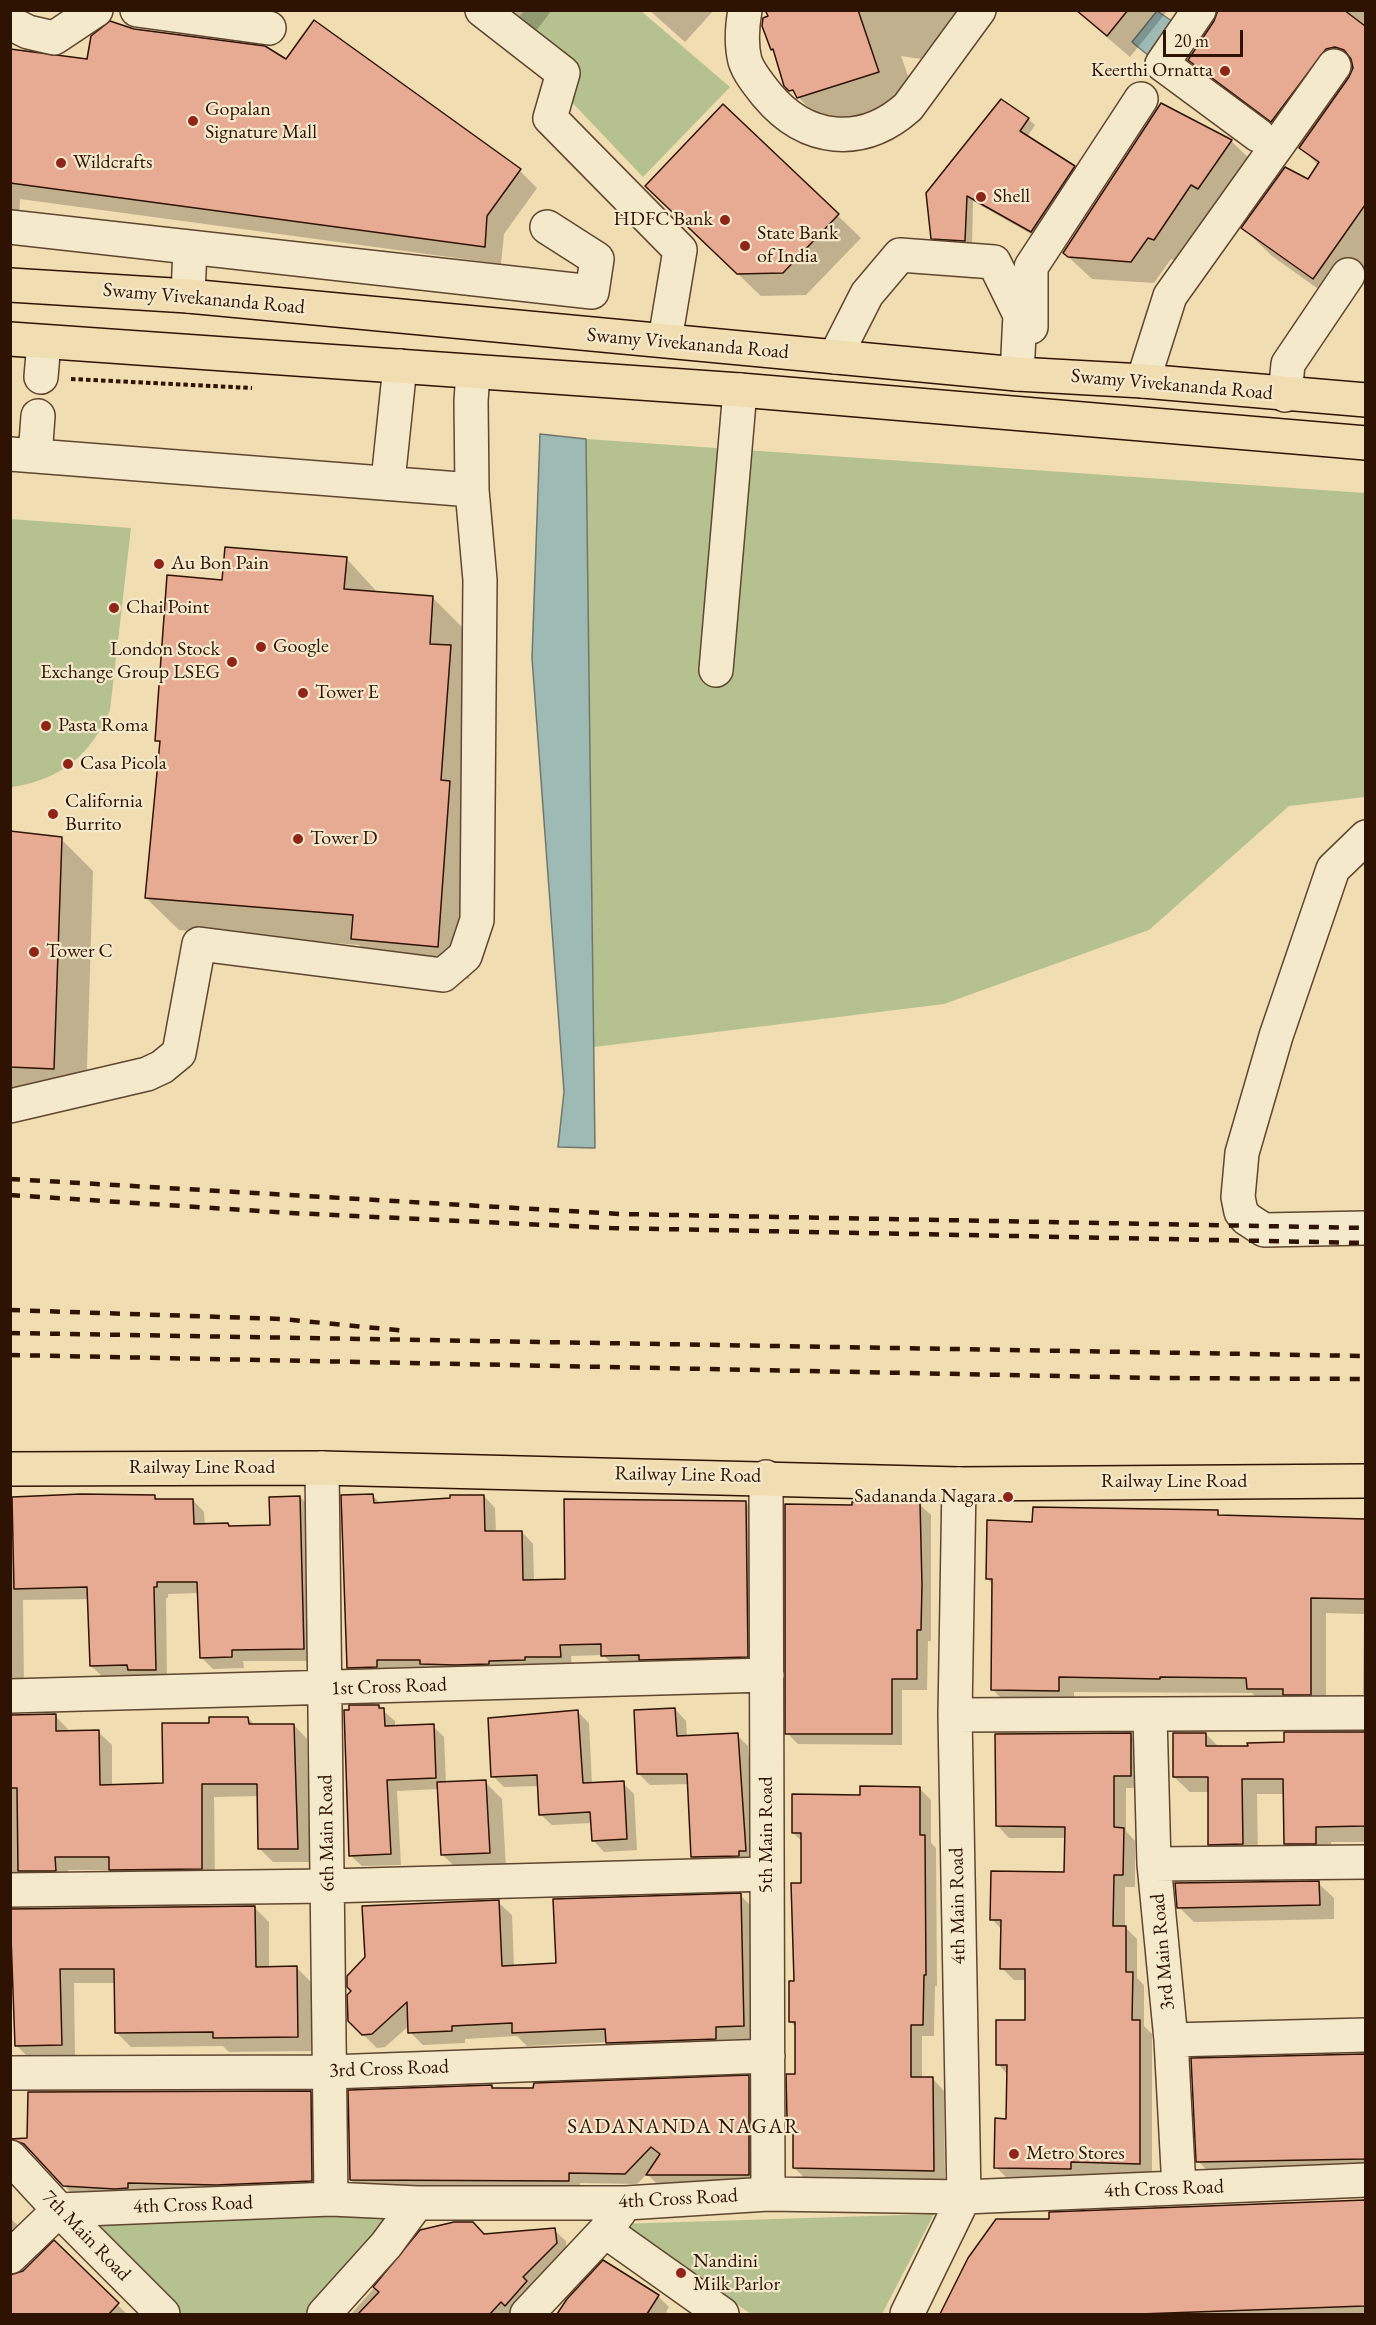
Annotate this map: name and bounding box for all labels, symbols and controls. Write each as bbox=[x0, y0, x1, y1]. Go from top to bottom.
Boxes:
scale bar bbox=[1166, 18, 1246, 56]
text: 20 m bbox=[1174, 29, 1209, 52]
place label: Keerthi Ornatta bbox=[1091, 59, 1213, 83]
marker: Keerthi Ornatta bbox=[1218, 64, 1232, 78]
place label: Gopalan Signature Mall bbox=[205, 98, 317, 145]
marker: Gopalan Signature Mall bbox=[186, 114, 200, 128]
place label: Wildcrafts bbox=[73, 151, 152, 175]
marker: Wildcrafts bbox=[54, 156, 68, 170]
place label: Shell bbox=[993, 185, 1030, 209]
marker: Shell bbox=[974, 190, 988, 204]
place label: HDFC Bank bbox=[614, 208, 713, 232]
marker: HDFC Bank bbox=[718, 213, 732, 227]
place label: State Bank of India bbox=[757, 222, 838, 269]
marker: State Bank of India bbox=[738, 239, 752, 253]
street label: Swamy Vivekananda Road bbox=[102, 278, 306, 320]
street label: Swamy Vivekananda Road bbox=[586, 323, 790, 365]
street label: Swamy Vivekananda Road bbox=[1070, 364, 1274, 406]
place label: Au Bon Pain bbox=[171, 552, 269, 576]
marker: Au Bon Pain bbox=[152, 557, 166, 571]
place label: Chai Point bbox=[126, 596, 209, 620]
marker: Chai Point bbox=[107, 601, 121, 615]
place label: Google bbox=[273, 635, 329, 659]
place label: London Stock Exchange Group LSEG bbox=[40, 638, 220, 685]
marker: Google bbox=[254, 640, 268, 654]
marker: London Stock Exchange Group LSEG bbox=[225, 655, 239, 669]
place label: Tower E bbox=[315, 681, 379, 705]
marker: Tower E bbox=[296, 686, 310, 700]
place label: Pasta Roma bbox=[58, 714, 148, 738]
marker: Pasta Roma bbox=[39, 719, 53, 733]
place label: Casa Picola bbox=[80, 752, 167, 776]
marker: Casa Picola bbox=[61, 757, 75, 771]
place label: California Burrito bbox=[65, 790, 143, 837]
marker: California Burrito bbox=[46, 807, 60, 821]
place label: Tower D bbox=[310, 827, 378, 851]
marker: Tower D bbox=[291, 832, 305, 846]
place label: Tower C bbox=[46, 940, 113, 964]
marker: Tower C bbox=[27, 945, 41, 959]
street label: Railway Line Road bbox=[129, 1456, 275, 1480]
street label: Railway Line Road bbox=[614, 1462, 762, 1488]
street label: Railway Line Road bbox=[1101, 1470, 1247, 1494]
place label: Sadananda Nagara bbox=[854, 1485, 996, 1509]
marker: Sadananda Nagara bbox=[1001, 1490, 1015, 1504]
street label: 1st Cross Road bbox=[331, 1673, 447, 1701]
street label: 6th Main Road bbox=[314, 1774, 340, 1892]
street label: 5th Main Road bbox=[755, 1776, 779, 1894]
street label: 4th Main Road bbox=[945, 1847, 971, 1965]
street label: 3rd Main Road bbox=[1146, 1893, 1180, 2011]
street label: 3rd Cross Road bbox=[329, 2055, 449, 2083]
district label: SADANANDA NAGAR bbox=[567, 2114, 801, 2140]
place label: Metro Stores bbox=[1026, 2142, 1125, 2166]
marker: Metro Stores bbox=[1007, 2147, 1021, 2161]
street label: 4th Cross Road bbox=[1104, 2175, 1224, 2203]
street label: 4th Cross Road bbox=[618, 2184, 738, 2214]
street label: 7th Main Road bbox=[37, 2186, 135, 2286]
street label: 4th Cross Road bbox=[133, 2191, 253, 2219]
place label: Nandini Milk Parlor bbox=[693, 2250, 780, 2297]
marker: Nandini Milk Parlor bbox=[674, 2266, 688, 2280]

